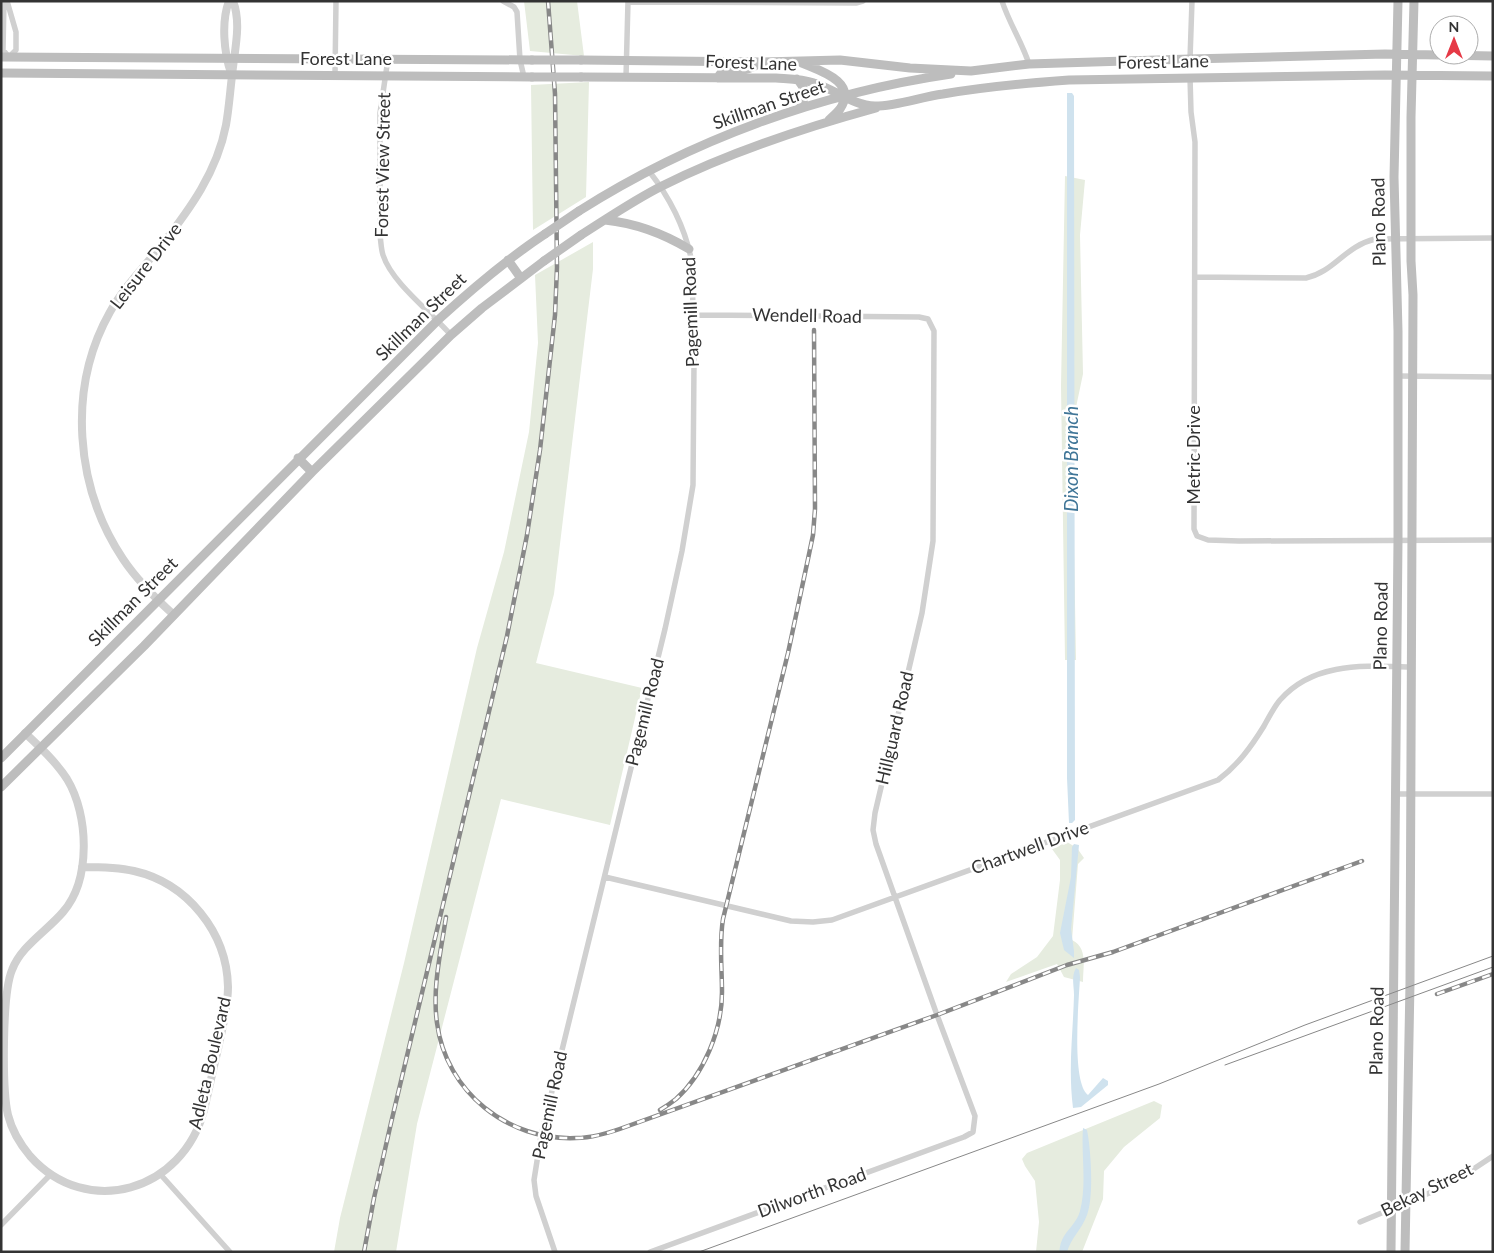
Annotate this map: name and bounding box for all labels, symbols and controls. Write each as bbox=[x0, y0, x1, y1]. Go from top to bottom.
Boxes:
north arrow bbox=[1429, 15, 1479, 65]
text: N bbox=[1449, 18, 1459, 35]
street label: Forest Lane bbox=[300, 47, 392, 69]
street label: Forest Lane bbox=[705, 49, 797, 75]
street label: Forest Lane bbox=[1117, 49, 1209, 73]
street label: Skillman Street bbox=[710, 74, 828, 134]
street label: Forest View Street bbox=[370, 92, 394, 238]
street label: Plano Road bbox=[1366, 177, 1390, 267]
street label: Leisure Drive bbox=[105, 218, 186, 313]
street label: Pagemill Road bbox=[677, 257, 703, 368]
street label: Skillman Street bbox=[370, 267, 471, 365]
street label: Wendell Road bbox=[752, 303, 862, 327]
street label: Metric Drive bbox=[1182, 405, 1204, 505]
water label: Dixon Branch bbox=[1059, 406, 1082, 512]
street label: Skillman Street bbox=[83, 552, 182, 651]
street label: Plano Road bbox=[1368, 581, 1392, 671]
street label: Pagemill Road bbox=[620, 656, 668, 768]
street label: Hillguard Road bbox=[870, 669, 918, 787]
street label: Chartwell Drive bbox=[968, 816, 1091, 879]
street label: Plano Road bbox=[1364, 986, 1388, 1076]
street label: Adleta Boulevard bbox=[183, 994, 235, 1131]
street label: Pagemill Road bbox=[527, 1049, 571, 1161]
street label: Bekay Street bbox=[1377, 1157, 1477, 1221]
street label: Dilworth Road bbox=[754, 1162, 869, 1222]

